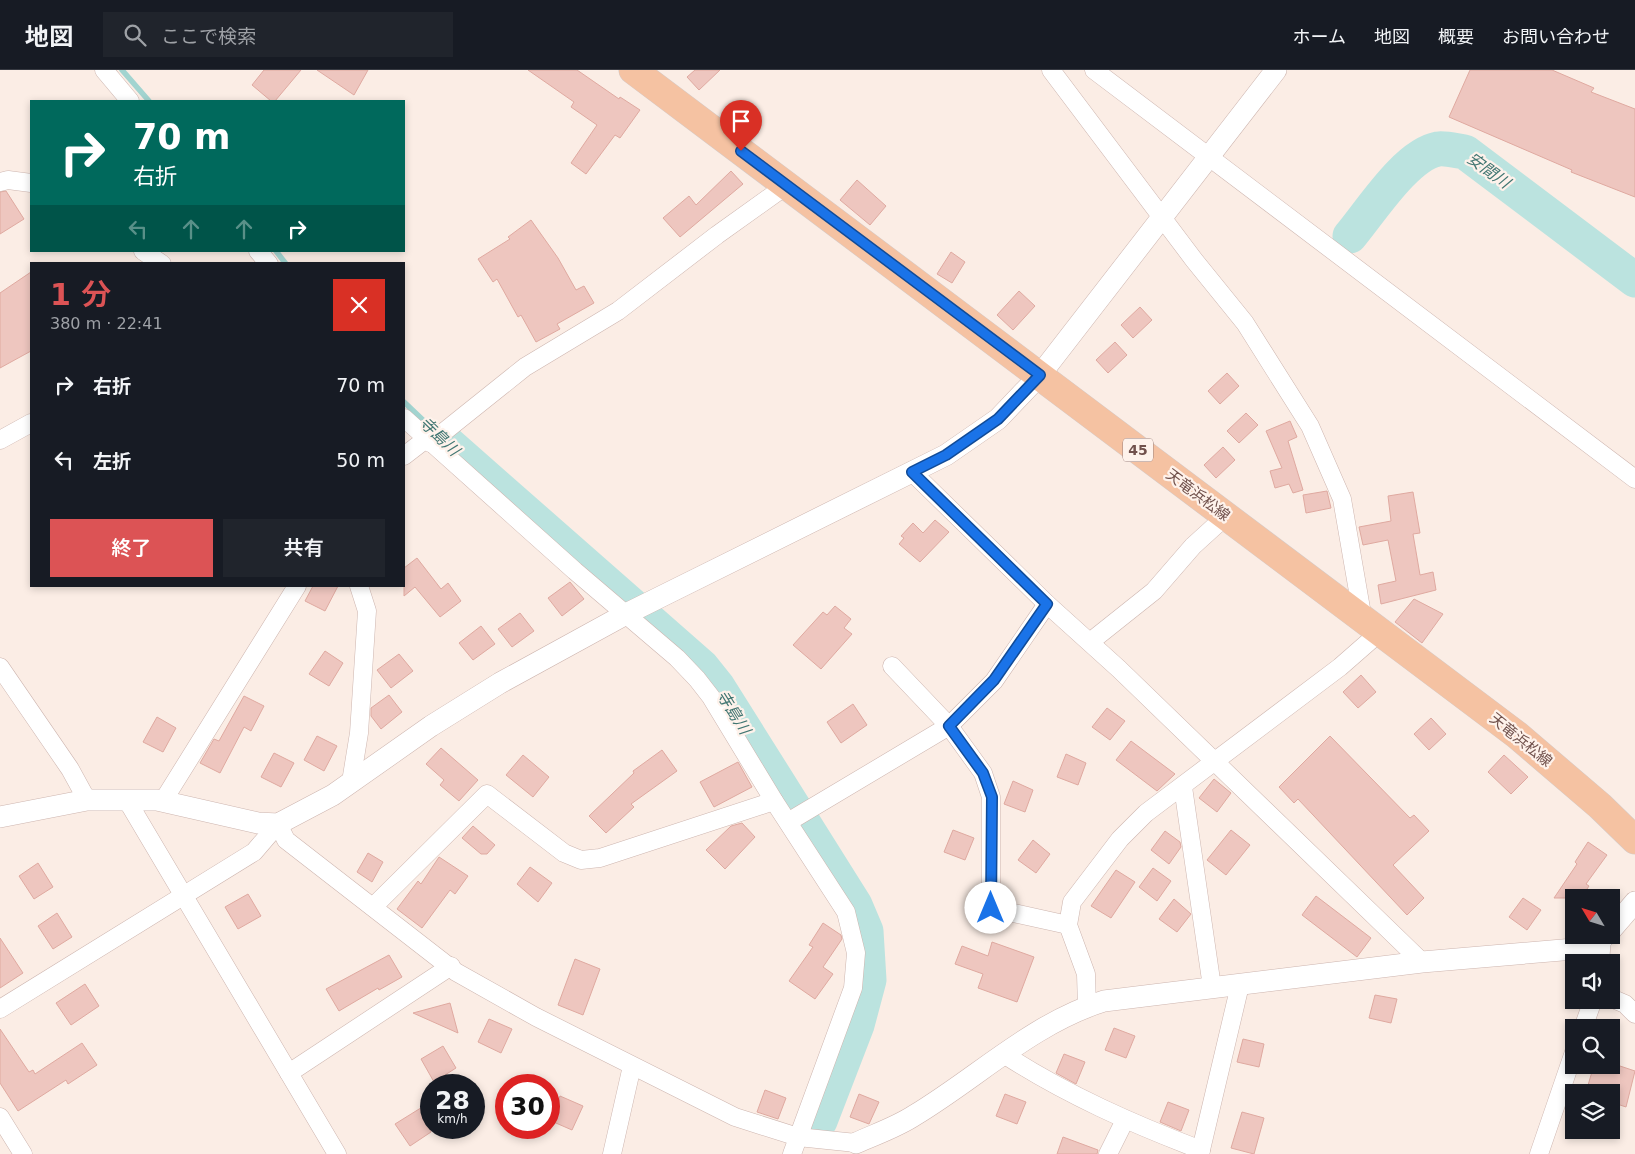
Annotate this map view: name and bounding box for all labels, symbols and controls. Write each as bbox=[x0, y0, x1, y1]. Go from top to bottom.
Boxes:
search box bbox=[103, 12, 453, 57]
icon: search bbox=[121, 21, 149, 49]
text: 地図 bbox=[25, 23, 73, 51]
text: ここで検索 bbox=[161, 25, 256, 47]
text: ホーム bbox=[1293, 26, 1346, 47]
text: 地図 bbox=[1374, 26, 1410, 47]
text: 概要 bbox=[1438, 26, 1474, 47]
text: お問い合わせ bbox=[1502, 26, 1610, 47]
pin bbox=[720, 100, 762, 151]
icon: arrive bbox=[727, 107, 755, 135]
text: 70 m bbox=[133, 117, 230, 157]
icon: right bbox=[50, 120, 115, 185]
water label: 安間川 bbox=[1464, 149, 1515, 193]
text: 右折 bbox=[133, 164, 177, 189]
icon: left bbox=[124, 215, 152, 243]
icon: ahead bbox=[177, 215, 205, 243]
icon: ahead bbox=[230, 215, 258, 243]
icon: right bbox=[283, 215, 311, 243]
text: 1 分 bbox=[50, 277, 111, 312]
button: close bbox=[333, 279, 385, 331]
text: 380 m · 22:41 bbox=[50, 314, 163, 333]
icon: right bbox=[50, 371, 78, 399]
text: 70 m bbox=[336, 374, 385, 396]
text: 右折 bbox=[93, 375, 131, 397]
water label: 寺島川 bbox=[416, 413, 465, 461]
road number: 45 bbox=[1123, 438, 1153, 462]
icon: left bbox=[50, 446, 78, 474]
text: 50 m bbox=[336, 449, 385, 471]
text: 左折 bbox=[93, 450, 131, 472]
street label: 天竜浜松線 bbox=[1163, 465, 1233, 525]
button: 終了 bbox=[50, 519, 213, 577]
button: 共有 bbox=[223, 519, 385, 577]
water label: 寺島川 bbox=[713, 687, 755, 739]
street label: 天竜浜松線 bbox=[1486, 709, 1556, 771]
position arrow bbox=[964, 881, 1016, 933]
north arrow bbox=[1565, 889, 1620, 944]
map controls bbox=[1565, 889, 1620, 1139]
button: sound bbox=[1565, 954, 1620, 1009]
button: search bbox=[1565, 1019, 1620, 1074]
speed limit sign: 30 bbox=[495, 1074, 560, 1139]
button: layers bbox=[1565, 1084, 1620, 1139]
text: 28 bbox=[435, 1086, 470, 1115]
text: km/h bbox=[437, 1112, 468, 1126]

